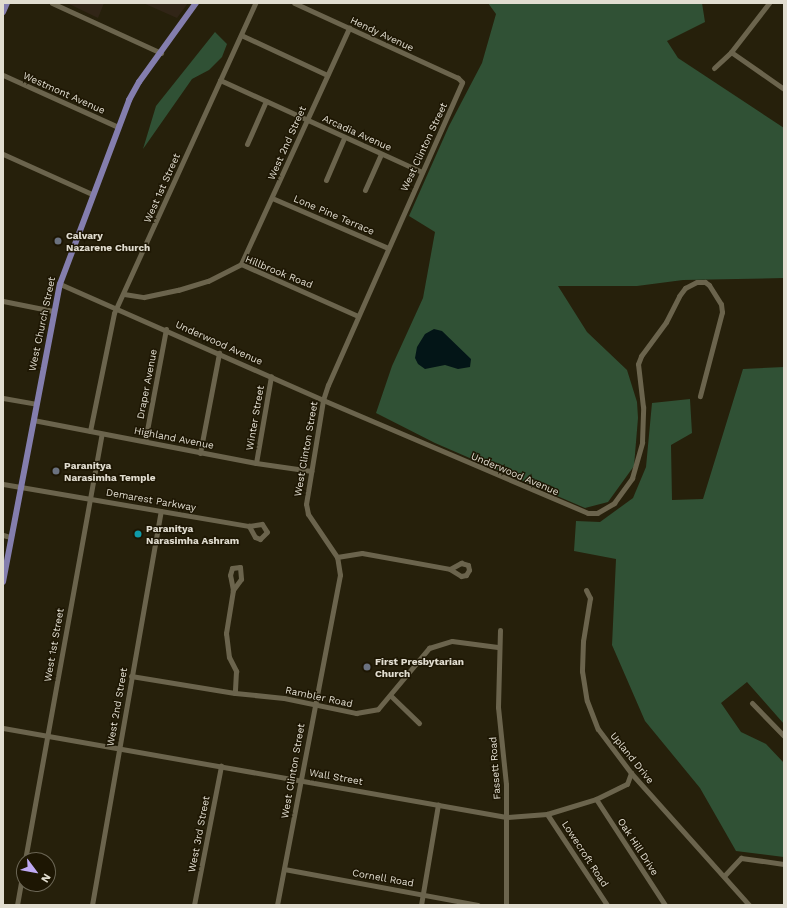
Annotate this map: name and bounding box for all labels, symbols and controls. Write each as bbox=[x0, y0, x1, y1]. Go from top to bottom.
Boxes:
street label: Hendy Avenue bbox=[348, 14, 416, 54]
street label: Westmont Avenue bbox=[21, 69, 107, 117]
street label: West Clinton Street bbox=[398, 101, 450, 193]
street label: West 2nd Street bbox=[265, 104, 309, 182]
street label: Arcadia Avenue bbox=[320, 112, 394, 154]
street label: West 1st Street bbox=[141, 151, 183, 225]
street label: Lone Pine Terrace bbox=[292, 192, 376, 238]
place label: Calvary Nazarene Church bbox=[66, 229, 150, 252]
marker: Calvary Nazarene Church bbox=[53, 236, 63, 246]
street label: Hillbrook Road bbox=[243, 253, 315, 291]
street label: West Church Street bbox=[26, 276, 58, 372]
street label: Underwood Avenue bbox=[173, 318, 265, 368]
street label: Draper Avenue bbox=[134, 348, 160, 420]
street label: Winter Street bbox=[243, 384, 267, 452]
street label: West Clinton Street bbox=[292, 400, 320, 498]
street label: Highland Avenue bbox=[133, 424, 215, 452]
street label: Underwood Avenue bbox=[469, 450, 561, 498]
place label: Paranitya Narasimha Temple bbox=[64, 459, 156, 482]
marker: Paranitya Narasimha Temple bbox=[51, 466, 61, 476]
street label: Demarest Parkway bbox=[105, 486, 197, 514]
place label: Paranitya Narasimha Ashram bbox=[146, 522, 239, 546]
marker: Paranitya Narasimha Ashram bbox=[133, 529, 143, 539]
street label: West 1st Street bbox=[42, 607, 66, 683]
place label: First Presbytarian Church bbox=[375, 655, 464, 678]
marker: First Presbytarian Church bbox=[362, 662, 372, 672]
street label: West 2nd Street bbox=[104, 667, 130, 747]
street label: Rambler Road bbox=[284, 684, 354, 710]
street label: West Clinton Street bbox=[279, 722, 307, 820]
street label: Upland Drive bbox=[608, 730, 656, 786]
street label: Fassett Road bbox=[487, 736, 503, 800]
street label: Wall Street bbox=[308, 766, 364, 788]
street label: West 3rd Street bbox=[186, 795, 212, 873]
street label: Oak Hill Drive bbox=[615, 816, 661, 878]
street label: Lowecroft Road bbox=[559, 819, 611, 889]
north arrow bbox=[16, 852, 56, 892]
street label: Cornell Road bbox=[351, 867, 415, 889]
text: N bbox=[38, 871, 53, 885]

